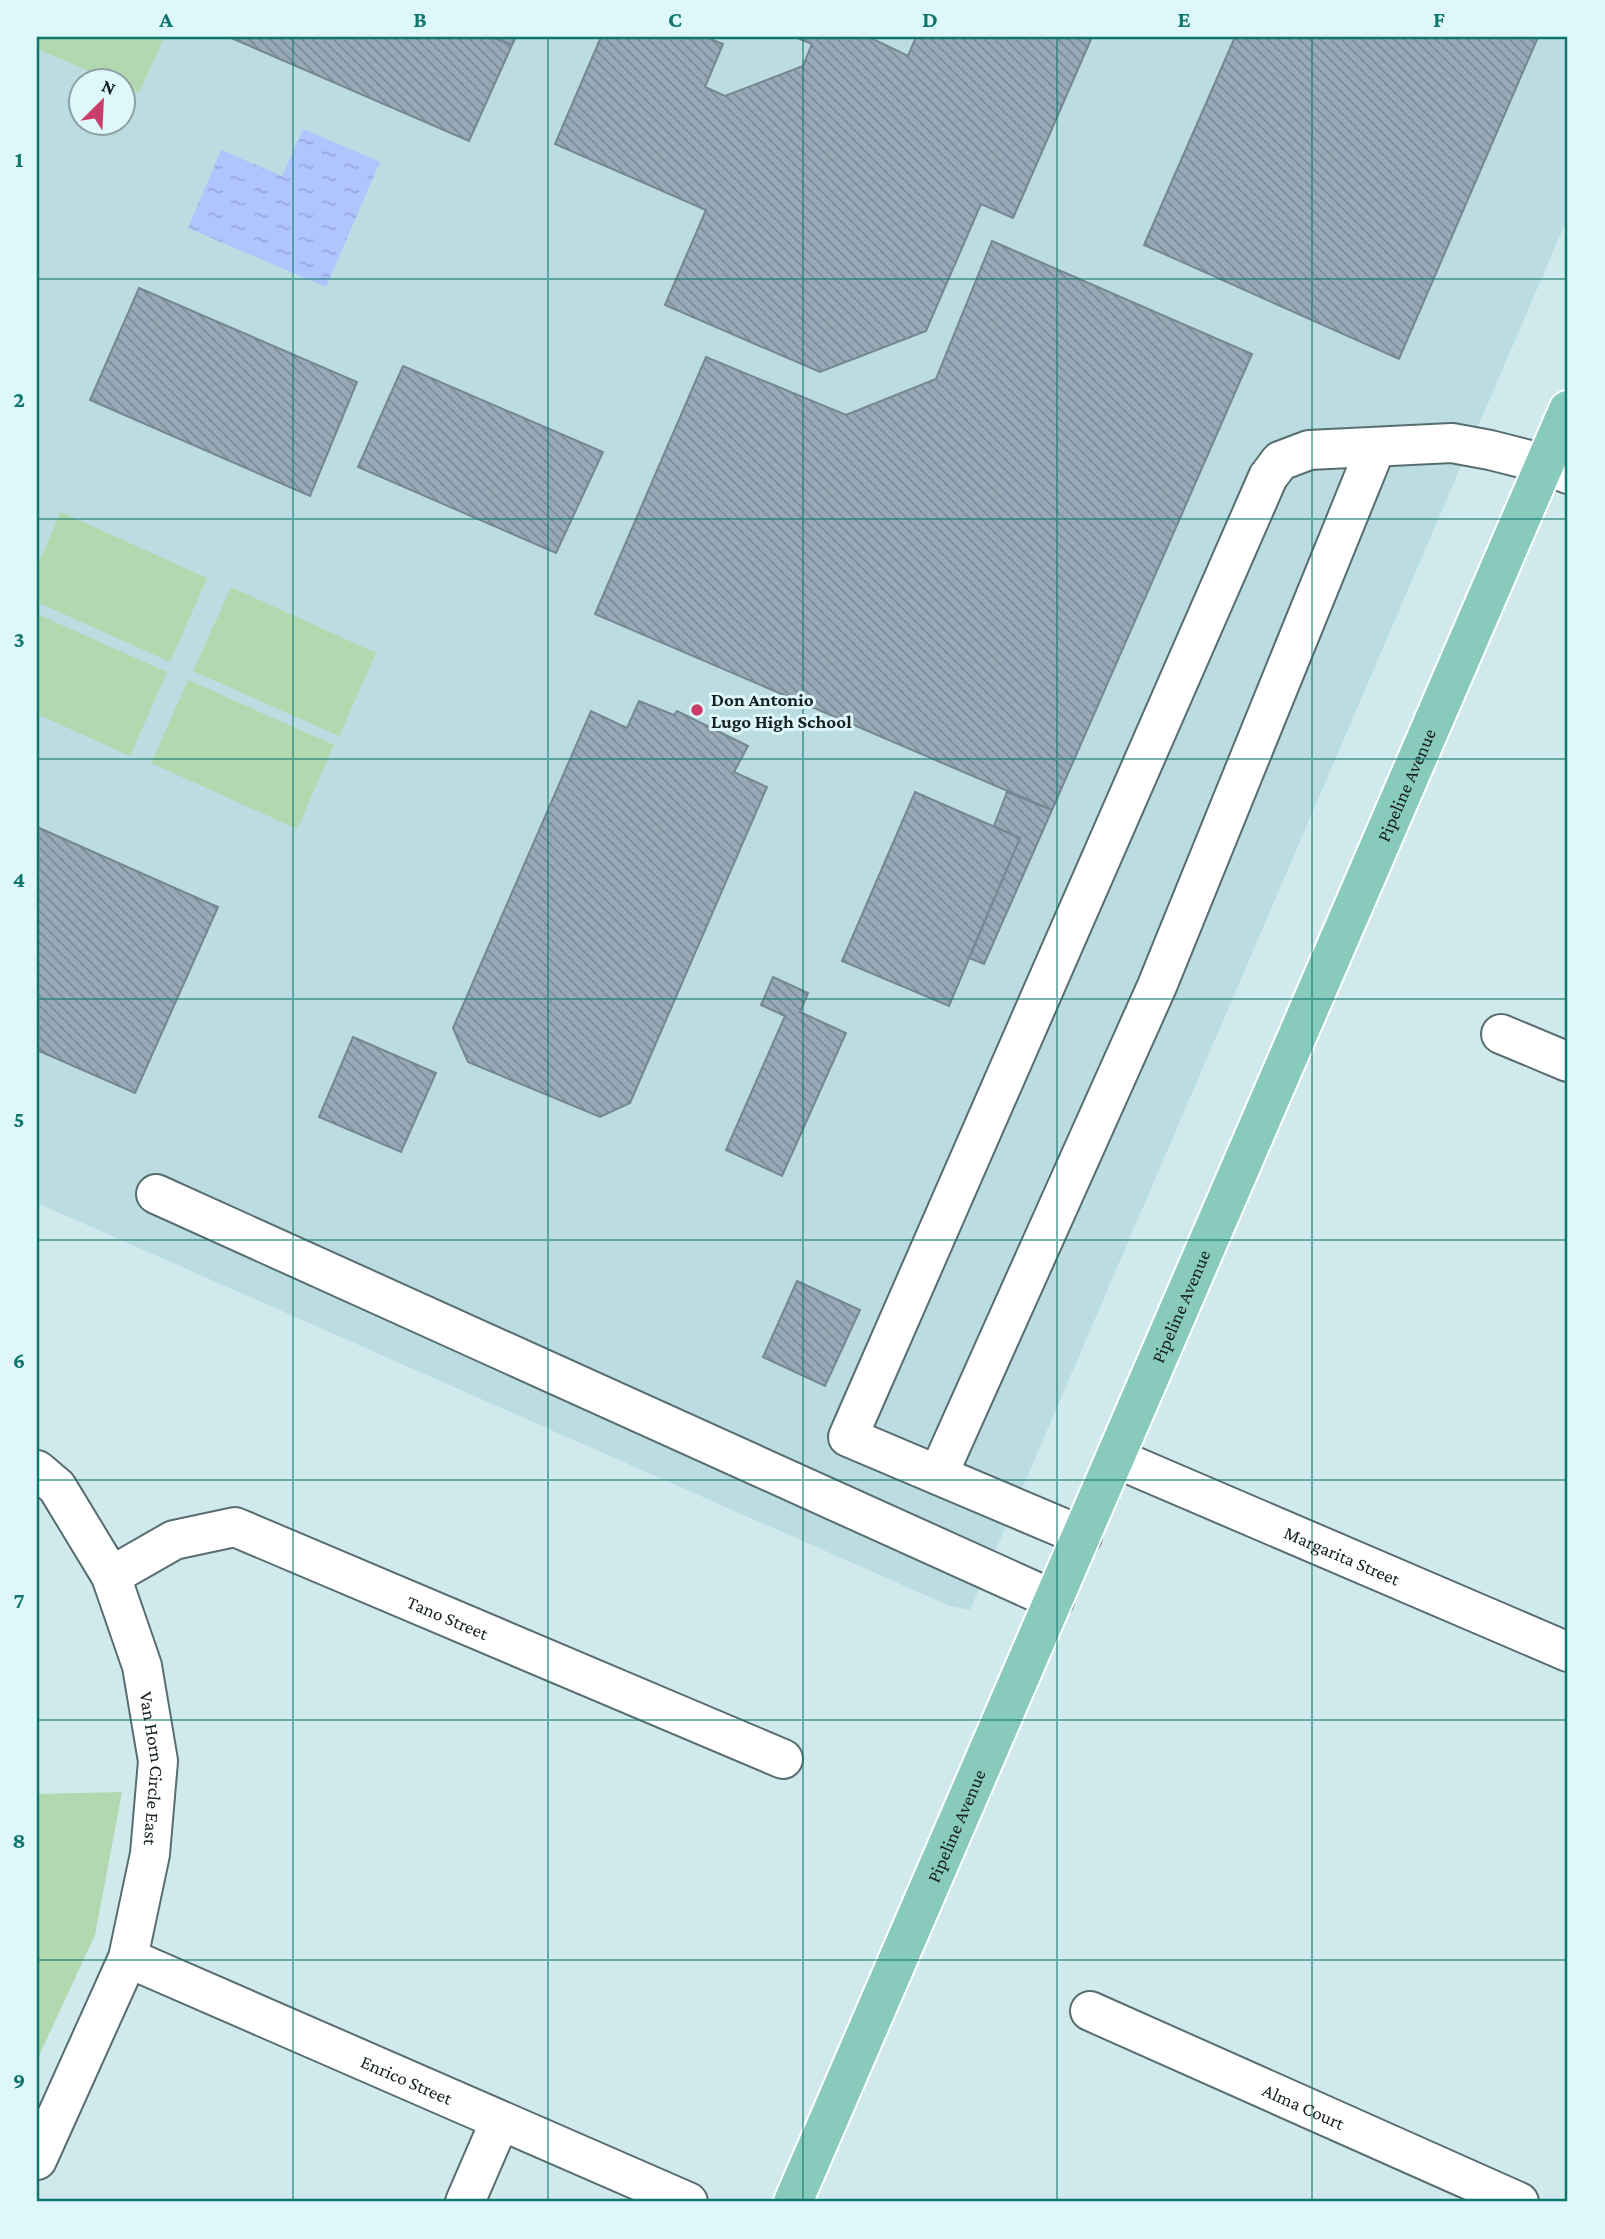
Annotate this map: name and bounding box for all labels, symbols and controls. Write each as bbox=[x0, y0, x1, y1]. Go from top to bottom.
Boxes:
text: A bbox=[158, 6, 173, 32]
text: B bbox=[413, 6, 427, 32]
text: C bbox=[668, 6, 682, 32]
text: D bbox=[922, 6, 938, 32]
text: E bbox=[1177, 6, 1191, 32]
text: F bbox=[1433, 6, 1445, 32]
north arrow bbox=[66, 66, 136, 136]
text: N bbox=[99, 75, 119, 99]
text: 1 bbox=[15, 146, 24, 172]
text: 2 bbox=[13, 386, 25, 412]
text: 3 bbox=[13, 626, 25, 652]
place label: Don Antonio Lugo High School bbox=[711, 689, 852, 732]
marker: Don Antonio Lugo High School bbox=[689, 702, 705, 718]
street label: Pipeline Avenue bbox=[1373, 725, 1440, 845]
text: 4 bbox=[13, 866, 25, 892]
text: 5 bbox=[13, 1106, 25, 1132]
street label: Pipeline Avenue bbox=[1147, 1247, 1215, 1366]
text: 6 bbox=[13, 1347, 25, 1373]
street label: Margarita Street bbox=[1281, 1522, 1404, 1590]
text: 7 bbox=[13, 1587, 25, 1613]
street label: Tano Street bbox=[404, 1591, 492, 1644]
street label: Van Horn Circle East bbox=[135, 1690, 168, 1847]
street label: Pipeline Avenue bbox=[923, 1766, 990, 1886]
text: 8 bbox=[12, 1827, 26, 1853]
street label: Enrico Street bbox=[358, 2051, 456, 2109]
text: 9 bbox=[13, 2067, 25, 2093]
street label: Alma Court bbox=[1259, 2079, 1348, 2134]

